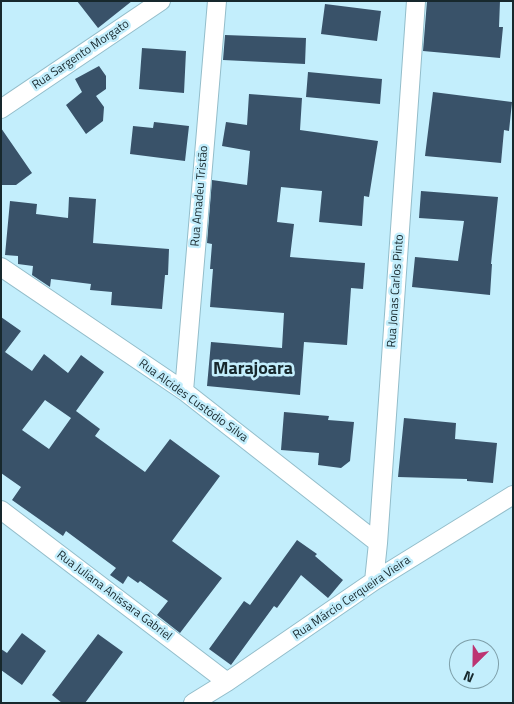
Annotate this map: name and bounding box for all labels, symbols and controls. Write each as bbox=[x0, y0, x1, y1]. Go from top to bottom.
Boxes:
street label: Rua Sargento Morgato bbox=[30, 17, 132, 93]
street label: Rua Amadeu Tristão bbox=[188, 145, 212, 247]
street label: Rua Jonas Carlos Pinto bbox=[385, 234, 407, 348]
street label: Rua Alcides Custódio Silva bbox=[136, 357, 250, 445]
district label: Marajoara bbox=[213, 359, 293, 381]
street label: Rua Juliana Anissara Gabriel bbox=[54, 548, 174, 644]
street label: Rua Márcio Cerqueira Vieira bbox=[291, 553, 413, 643]
north arrow bbox=[449, 639, 499, 689]
text: N bbox=[460, 666, 477, 689]

